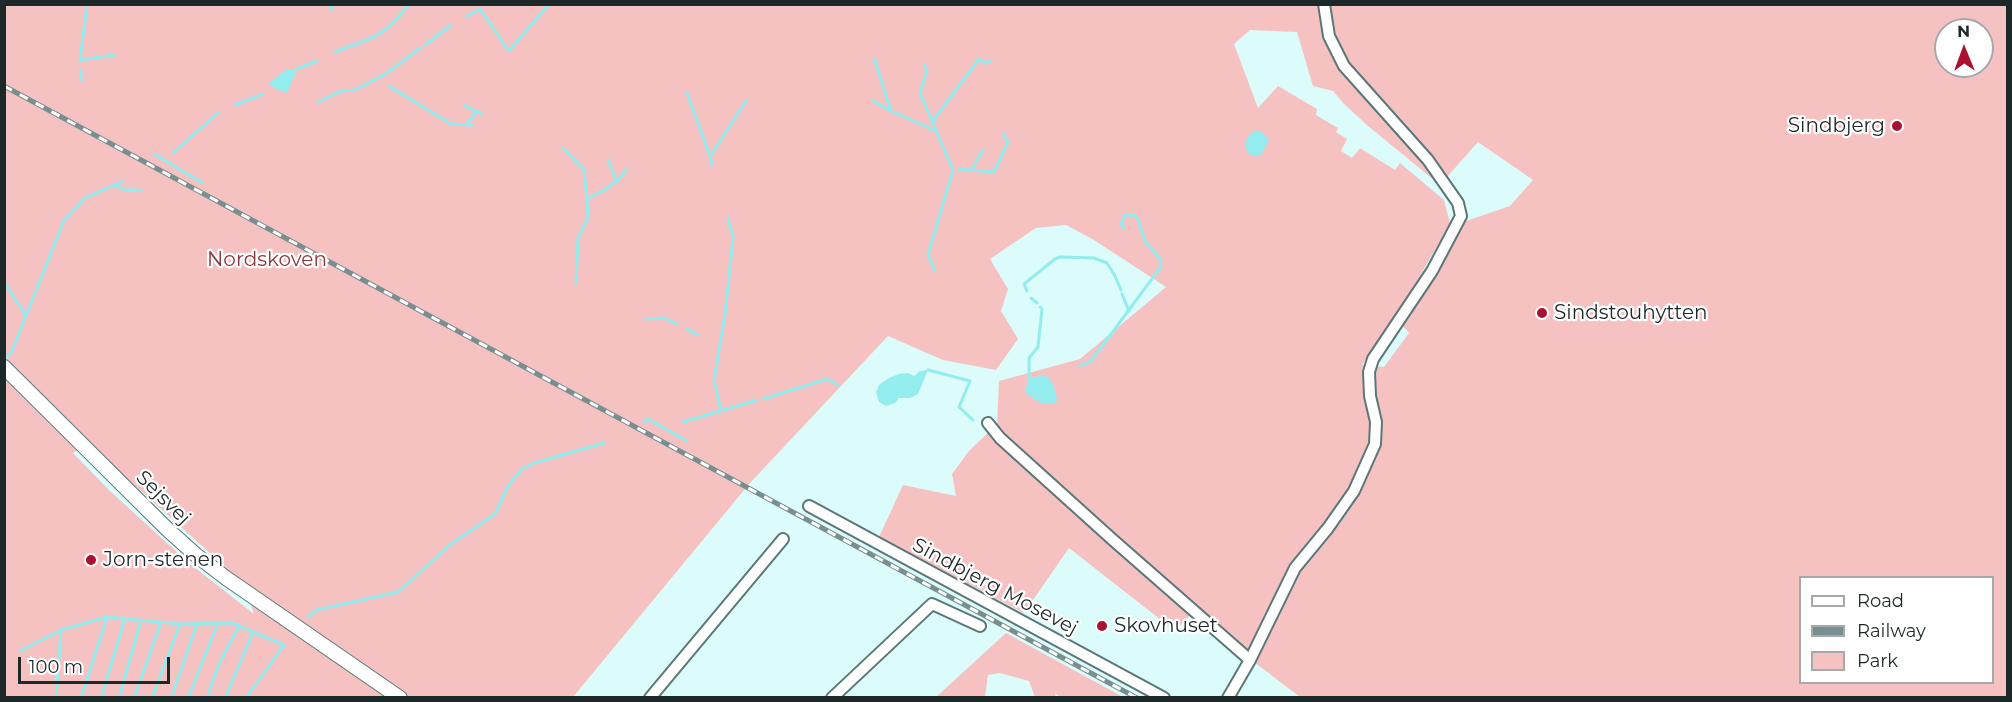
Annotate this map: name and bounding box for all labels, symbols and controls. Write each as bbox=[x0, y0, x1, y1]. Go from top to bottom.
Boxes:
north arrow bbox=[1934, 18, 1994, 78]
text: N bbox=[1957, 22, 1970, 41]
place label: Sindbjerg bbox=[1788, 114, 1885, 138]
marker: Sindbjerg bbox=[1890, 119, 1904, 133]
park label: Nordskoven bbox=[207, 248, 327, 272]
place label: Sindstouhytten bbox=[1554, 301, 1708, 325]
marker: Sindstouhytten bbox=[1535, 306, 1549, 320]
street label: Sejsvej bbox=[131, 466, 195, 530]
street label: Sindbjerg Mosevej bbox=[908, 533, 1082, 641]
place label: Jorn-stenen bbox=[103, 548, 223, 572]
marker: Jorn-stenen bbox=[84, 553, 98, 567]
legend bbox=[1799, 576, 1994, 684]
text: Road bbox=[1857, 590, 1904, 612]
place label: Skovhuset bbox=[1114, 614, 1218, 638]
marker: Skovhuset bbox=[1095, 619, 1109, 633]
text: Railway bbox=[1857, 620, 1926, 642]
scale bar bbox=[21, 645, 172, 683]
text: Park bbox=[1857, 650, 1898, 672]
text: 100 m bbox=[29, 656, 83, 678]

